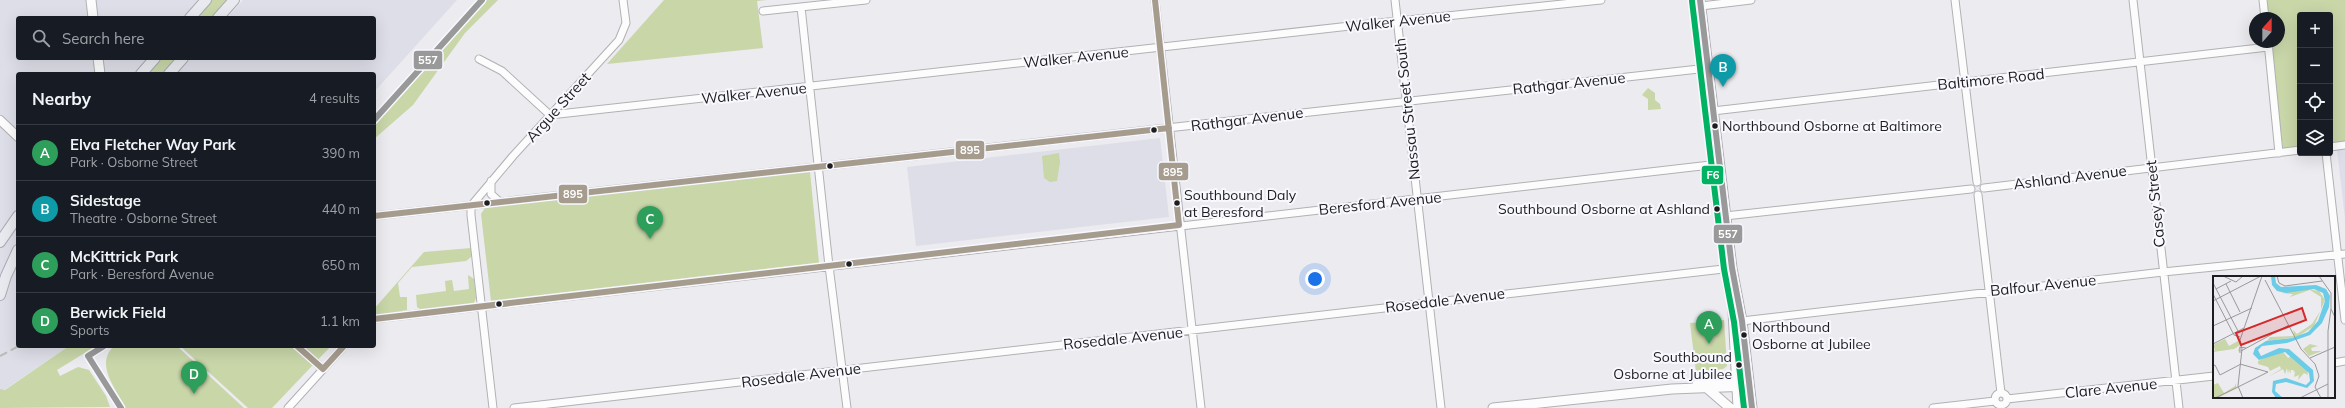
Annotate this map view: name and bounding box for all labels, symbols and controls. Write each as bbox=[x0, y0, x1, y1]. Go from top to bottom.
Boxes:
street label: Walker Avenue bbox=[1344, 6, 1452, 36]
north arrow bbox=[2249, 12, 2285, 48]
map controls bbox=[2297, 12, 2333, 156]
button: + bbox=[2297, 12, 2333, 48]
search box bbox=[16, 16, 376, 60]
icon: search bbox=[30, 27, 52, 49]
text: Search here bbox=[62, 29, 144, 48]
street label: Nassau Street South bbox=[1390, 37, 1424, 181]
street label: Walker Avenue bbox=[1022, 42, 1130, 72]
button: − bbox=[2297, 48, 2333, 84]
line badge: 557 bbox=[413, 50, 443, 70]
text: 557 bbox=[418, 53, 438, 67]
pin: B bbox=[1710, 54, 1736, 87]
street label: Baltimore Road bbox=[1937, 64, 2045, 94]
street label: Argue Street bbox=[522, 68, 594, 146]
street label: Rathgar Avenue bbox=[1512, 68, 1626, 98]
street label: Walker Avenue bbox=[700, 78, 808, 108]
button: locate bbox=[2297, 84, 2333, 120]
text: Nearby bbox=[32, 88, 91, 109]
text: 4 results bbox=[309, 90, 360, 106]
street label: Rathgar Avenue bbox=[1190, 103, 1304, 135]
place label: Northbound Osborne at Baltimore bbox=[1722, 117, 1942, 135]
button: layers bbox=[2297, 120, 2333, 156]
marker: Northbound Osborne at Baltimore bbox=[1710, 121, 1720, 131]
unlabelled marker bbox=[1149, 125, 1159, 135]
text: Elva Fletcher Way Park bbox=[70, 135, 236, 154]
line badge: 895 bbox=[955, 140, 985, 160]
text: 895 bbox=[960, 143, 980, 157]
text: A bbox=[40, 145, 50, 161]
text: 390 m bbox=[322, 145, 360, 161]
text: Park · Osborne Street bbox=[70, 154, 198, 170]
street label: Casey Street bbox=[2141, 159, 2169, 249]
unlabelled marker bbox=[825, 161, 835, 171]
street label: Ashland Avenue bbox=[2012, 161, 2128, 193]
line badge: 895 bbox=[1158, 162, 1189, 181]
text: 895 bbox=[1163, 165, 1183, 179]
line badge: F6 bbox=[1701, 165, 1724, 185]
text: F6 bbox=[1707, 168, 1720, 182]
line badge: 895 bbox=[558, 184, 588, 204]
place label: Southbound Daly at Beresford bbox=[1184, 186, 1297, 221]
text: 895 bbox=[563, 187, 583, 201]
street label: Beresford Avenue bbox=[1318, 187, 1442, 219]
text: Sidestage bbox=[70, 191, 141, 210]
unlabelled marker bbox=[482, 198, 492, 208]
marker: Southbound Daly at Beresford bbox=[1172, 198, 1182, 208]
place label: Southbound Osborne at Ashland bbox=[1498, 200, 1710, 218]
text: B bbox=[41, 201, 49, 217]
text: 440 m bbox=[322, 201, 360, 217]
marker: Southbound Osborne at Ashland bbox=[1712, 204, 1722, 214]
pin: C bbox=[637, 206, 663, 239]
text: Theatre · Osborne Street bbox=[70, 210, 217, 226]
line badge: 557 bbox=[1713, 224, 1743, 244]
text: 557 bbox=[1718, 227, 1738, 241]
text: McKittrick Park bbox=[70, 247, 178, 266]
text: C bbox=[41, 257, 49, 273]
text: 650 m bbox=[322, 257, 360, 273]
unlabelled marker bbox=[844, 259, 854, 269]
text: Park · Beresford Avenue bbox=[70, 266, 214, 282]
your location bbox=[1305, 269, 1325, 289]
street label: Balfour Avenue bbox=[1989, 270, 2097, 300]
inset map bbox=[2213, 276, 2335, 398]
street label: Rosedale Avenue bbox=[1384, 283, 1506, 317]
unlabelled marker bbox=[494, 299, 504, 309]
text: Berwick Field bbox=[70, 303, 166, 322]
pin: A bbox=[1696, 311, 1722, 344]
text: D bbox=[40, 313, 50, 329]
text: 1.1 km bbox=[320, 313, 360, 329]
place label: Northbound Osborne at Jubilee bbox=[1752, 318, 1871, 353]
text: Sports bbox=[70, 322, 109, 338]
street label: Rosedale Avenue bbox=[1062, 322, 1184, 354]
marker: Northbound Osborne at Jubilee bbox=[1739, 330, 1749, 340]
place label: Southbound Osborne at Jubilee bbox=[1613, 348, 1732, 383]
street label: Rosedale Avenue bbox=[740, 358, 862, 392]
marker: Southbound Osborne at Jubilee bbox=[1734, 360, 1744, 370]
pin: D bbox=[181, 361, 207, 394]
street label: Clare Avenue bbox=[2064, 374, 2158, 402]

